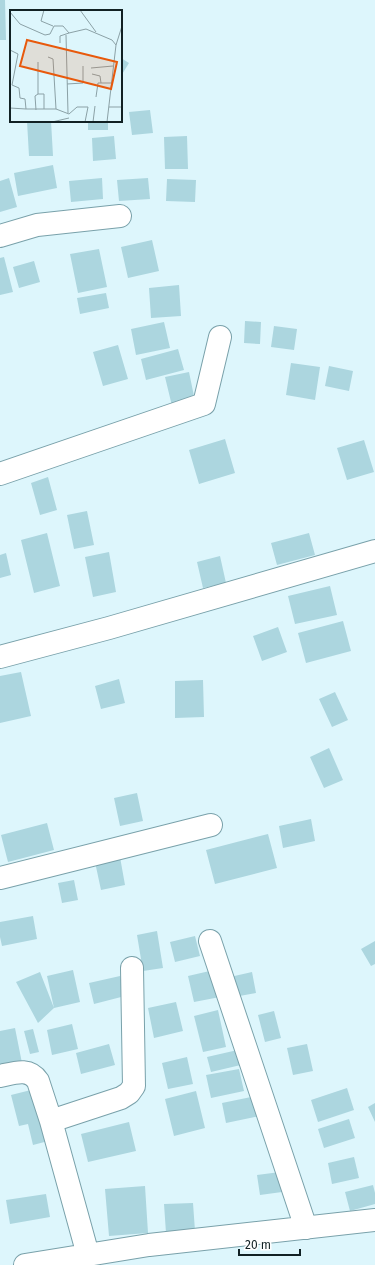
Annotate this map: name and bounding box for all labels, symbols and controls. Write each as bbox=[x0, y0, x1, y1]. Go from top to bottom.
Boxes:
inset map bbox=[10, 10, 122, 122]
scale bar bbox=[239, 1231, 300, 1257]
text: 20 m bbox=[245, 1238, 271, 1252]

